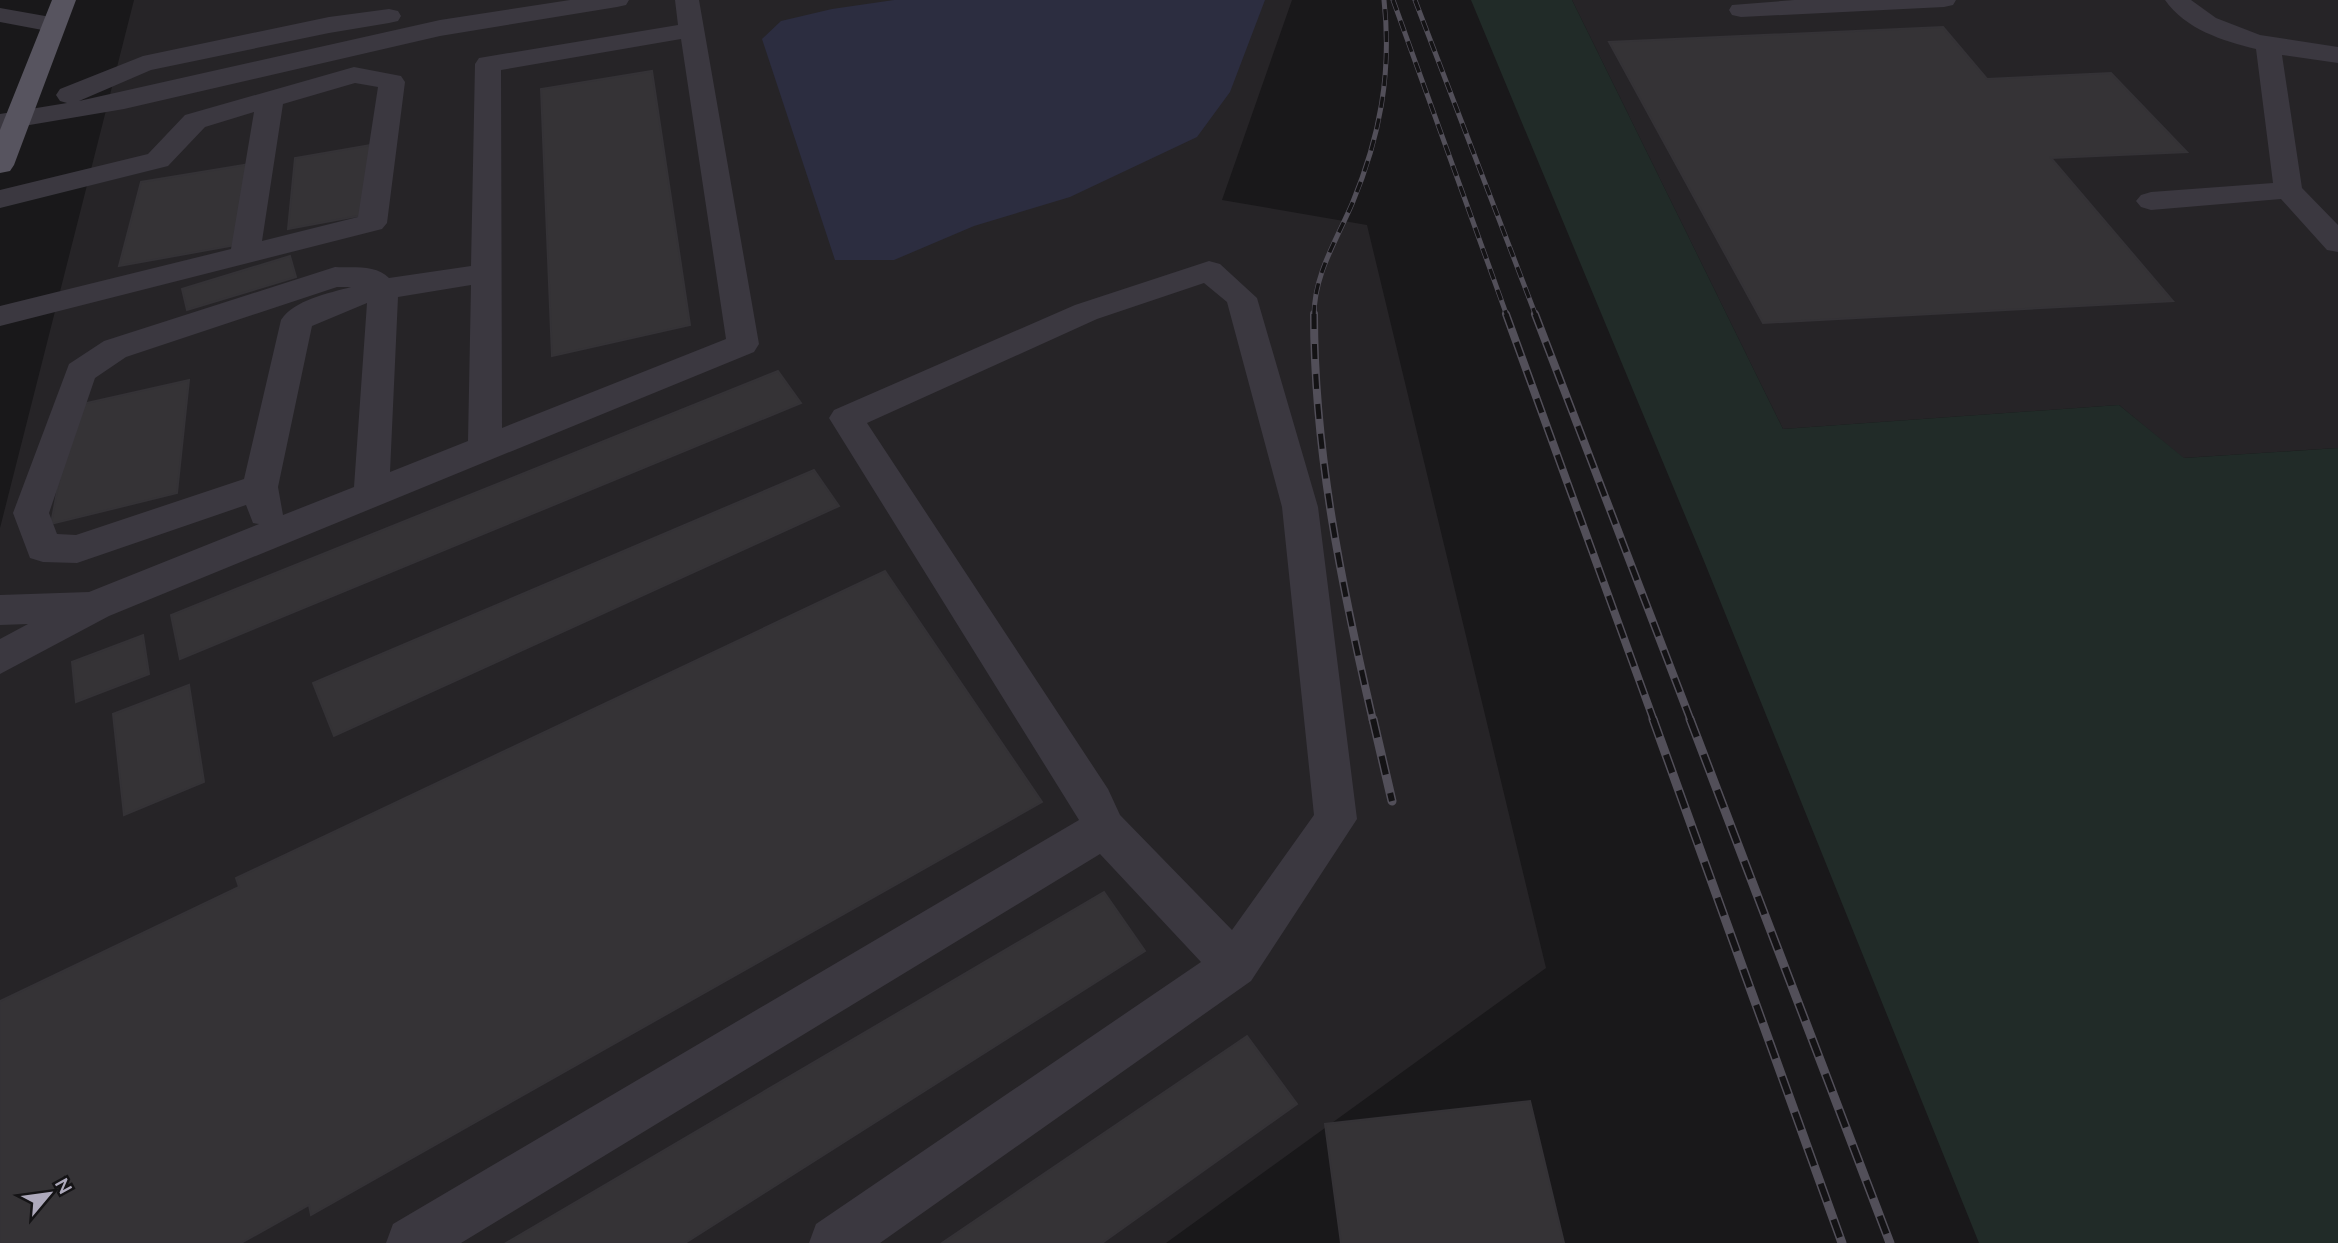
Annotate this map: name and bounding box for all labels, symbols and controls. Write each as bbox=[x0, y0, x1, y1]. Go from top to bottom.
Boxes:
north arrow bbox=[14, 1159, 84, 1229]
text: N bbox=[48, 1174, 78, 1199]

